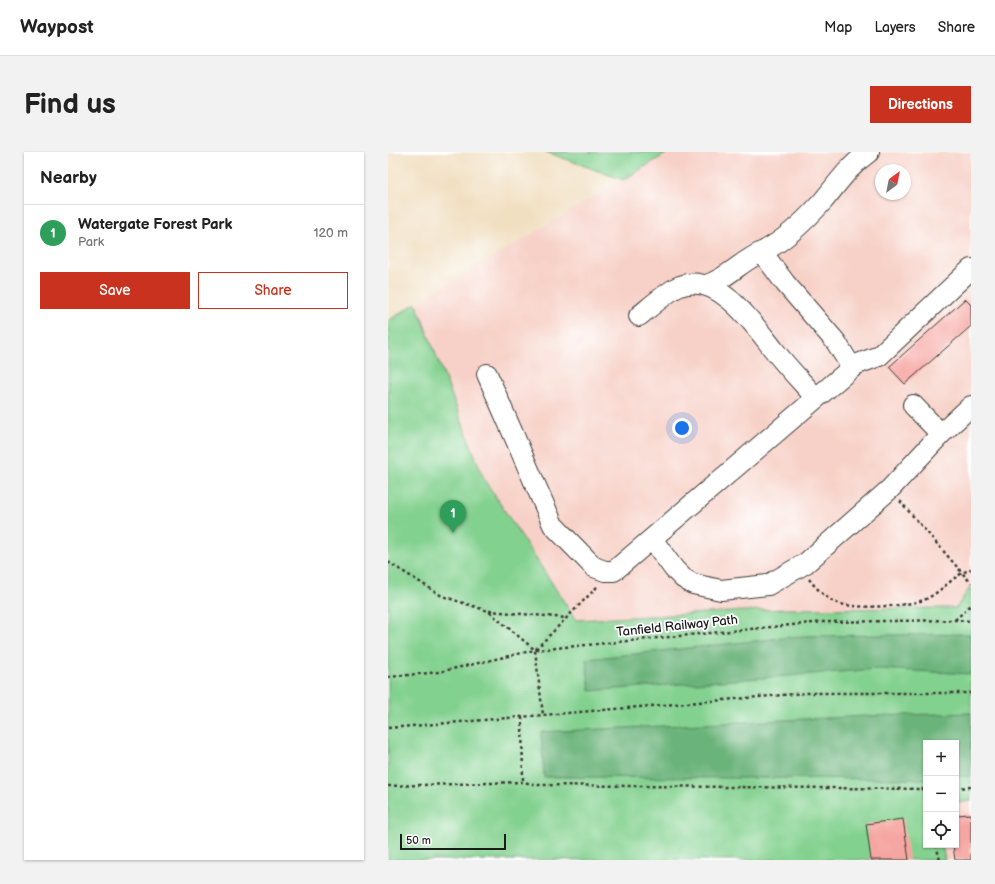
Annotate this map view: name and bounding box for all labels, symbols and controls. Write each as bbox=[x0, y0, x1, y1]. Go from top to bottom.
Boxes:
text: Waypost bbox=[20, 16, 94, 39]
text: Map bbox=[824, 19, 852, 36]
text: Layers bbox=[874, 19, 916, 36]
text: Share bbox=[938, 19, 975, 36]
button: Directions bbox=[870, 86, 971, 123]
text: Find us bbox=[24, 88, 116, 121]
north arrow bbox=[875, 164, 911, 200]
text: Nearby bbox=[40, 168, 97, 188]
text: Watergate Forest Park bbox=[78, 215, 232, 234]
text: 1 bbox=[50, 225, 56, 241]
text: 120 m bbox=[313, 225, 348, 241]
text: Park bbox=[78, 234, 104, 250]
button: Save bbox=[40, 272, 190, 309]
button: Share bbox=[198, 272, 348, 309]
your location bbox=[672, 418, 692, 438]
pin: 1 bbox=[440, 500, 466, 533]
street label: Tanfield Railway Path bbox=[615, 612, 739, 640]
map controls bbox=[923, 740, 959, 848]
button: + bbox=[923, 740, 959, 776]
button: − bbox=[923, 776, 959, 812]
button: locate bbox=[923, 812, 959, 848]
scale bar bbox=[400, 832, 506, 851]
text: 50 m bbox=[406, 834, 431, 847]

